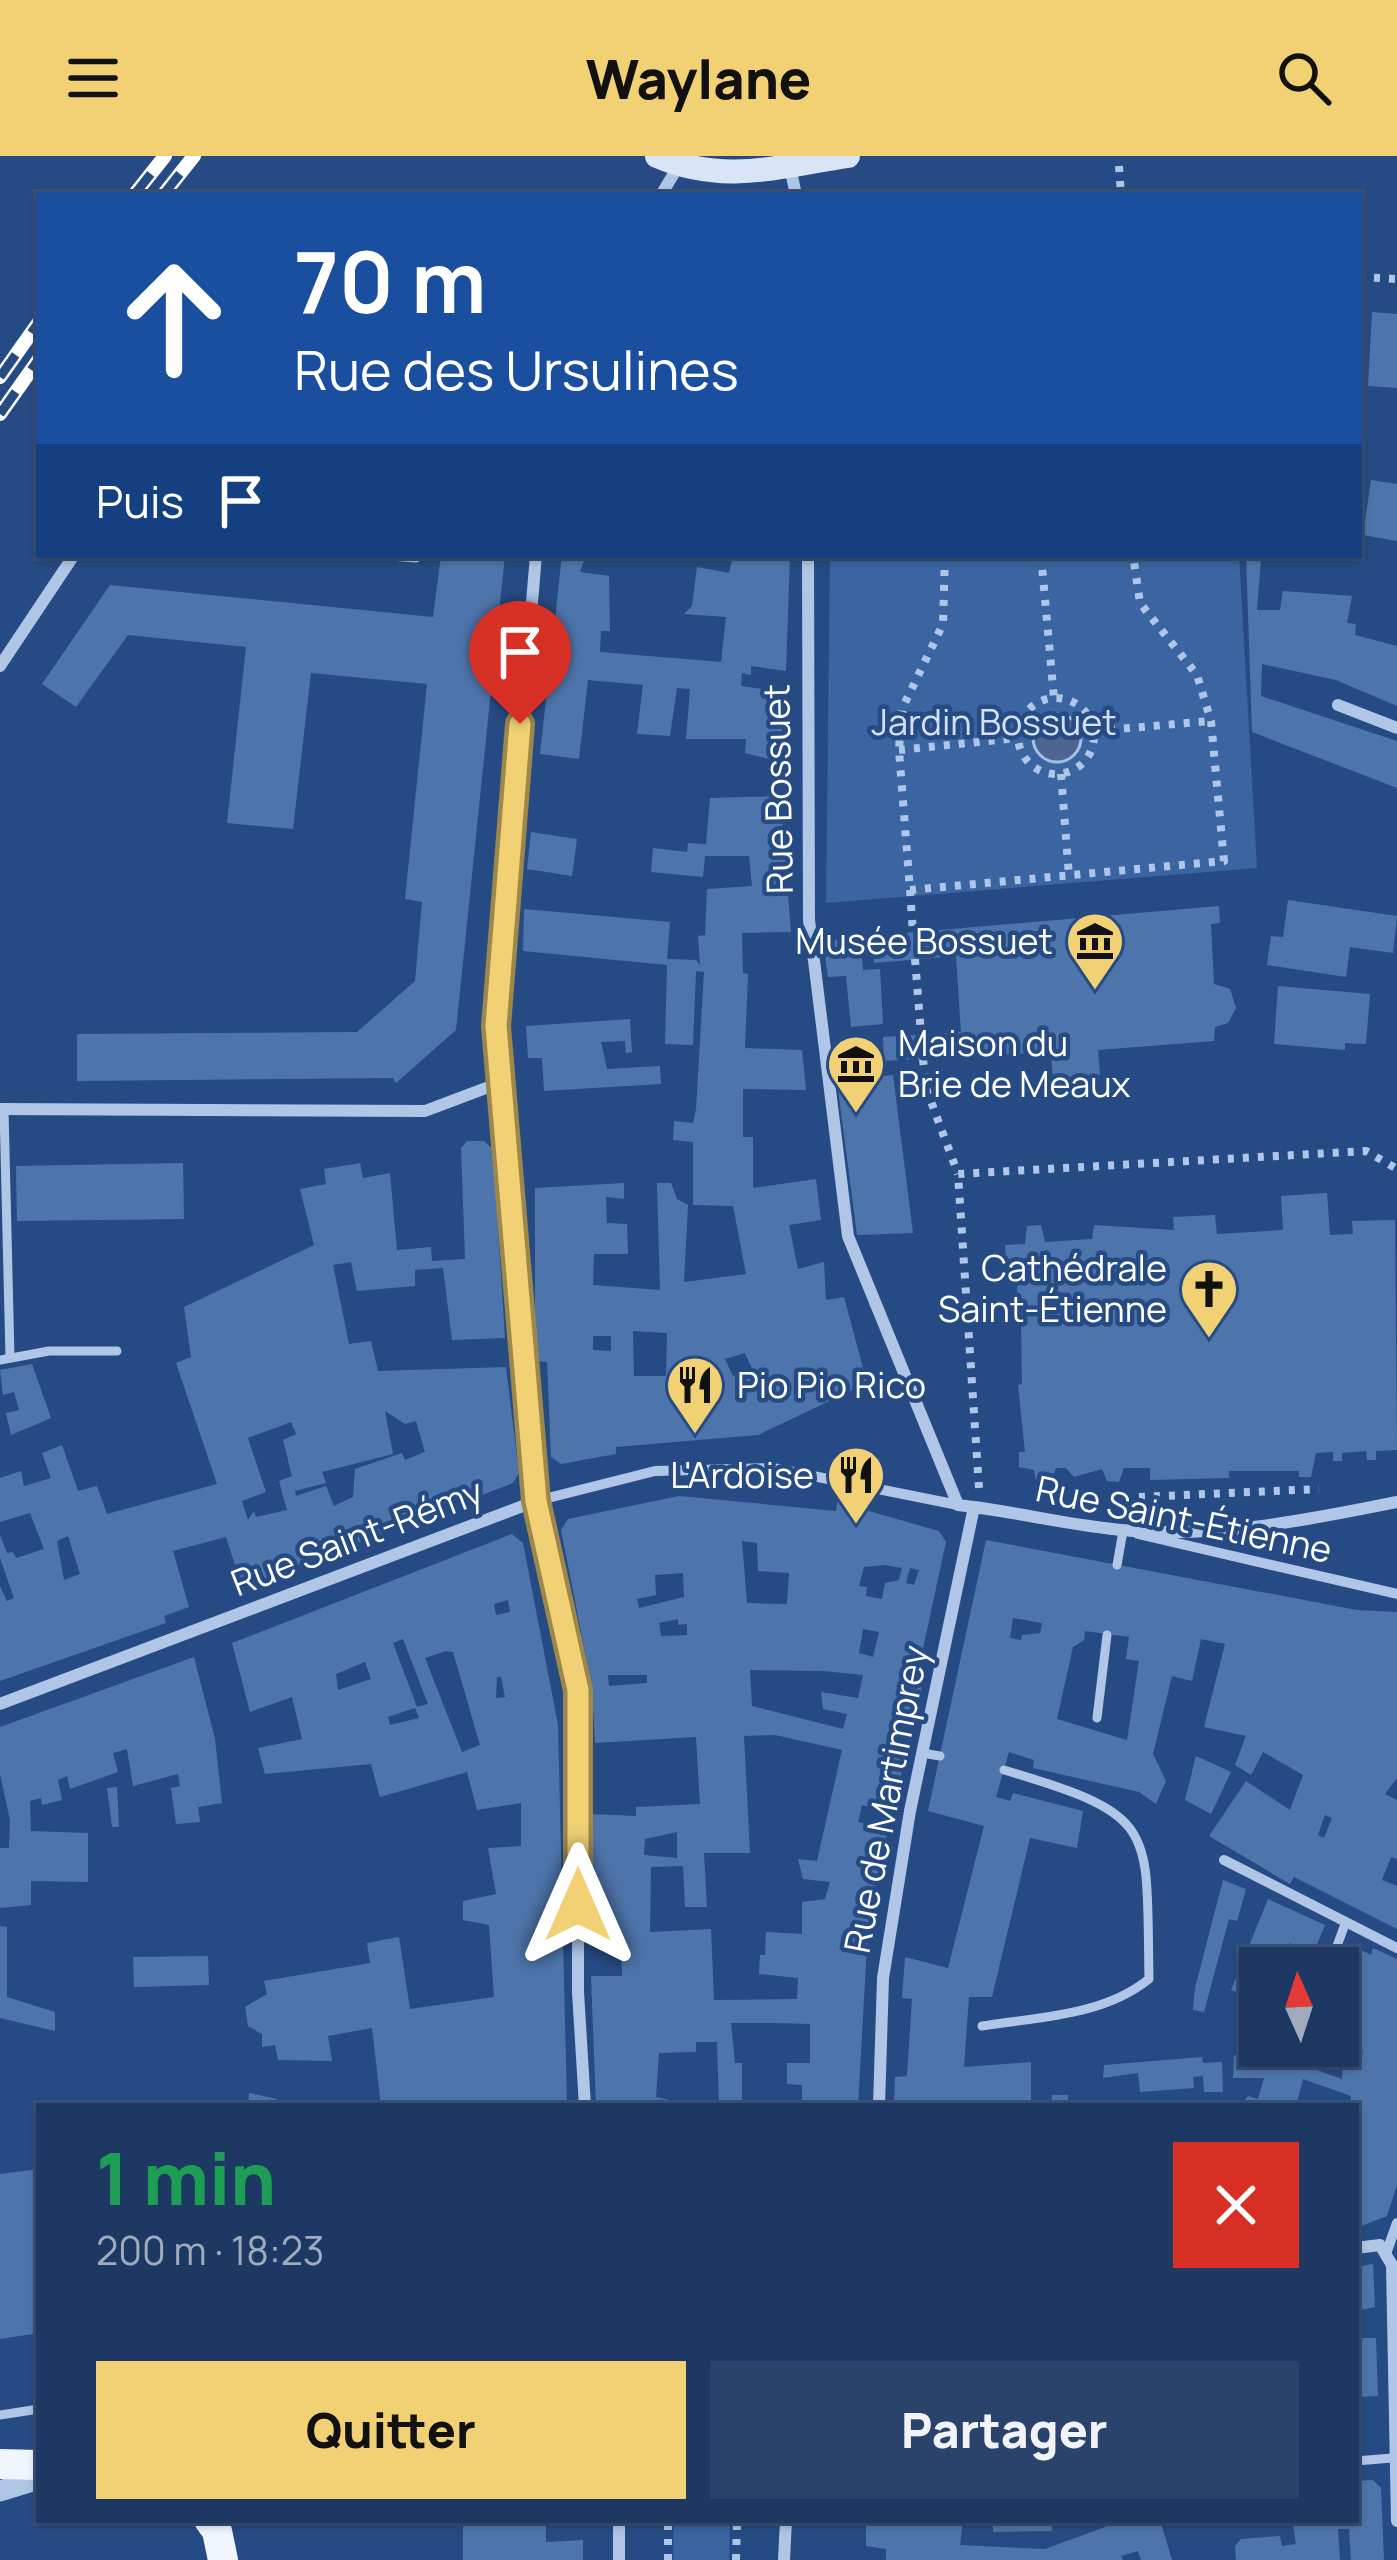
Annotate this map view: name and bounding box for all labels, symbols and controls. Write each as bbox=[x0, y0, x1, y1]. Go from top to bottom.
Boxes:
text: Waylane bbox=[586, 41, 811, 115]
icon: menu bbox=[60, 45, 126, 111]
icon: search bbox=[1271, 45, 1337, 111]
text: 70 m bbox=[294, 223, 486, 338]
icon: ahead bbox=[96, 240, 252, 396]
text: Rue des Ursulines bbox=[294, 332, 739, 406]
icon: arrive bbox=[208, 468, 274, 534]
text: Puis bbox=[96, 470, 184, 532]
pin bbox=[469, 601, 571, 724]
icon: arrive bbox=[487, 619, 553, 685]
street label: Rue Bossuet bbox=[751, 684, 804, 894]
park label: Jardin Bossuet bbox=[871, 697, 1117, 746]
museum icon: Musée Bossuet bbox=[1064, 910, 1126, 992]
place label: Musée Bossuet bbox=[795, 916, 1053, 965]
place label: Maison du Brie de Meaux bbox=[898, 1018, 1131, 1108]
museum icon: Maison du Brie de Meaux bbox=[825, 1033, 887, 1115]
place label: Cathédrale Saint-Étienne bbox=[938, 1243, 1167, 1333]
church icon: Cathédrale Saint-Étienne bbox=[1178, 1258, 1240, 1340]
restaurant icon: Pio Pio Rico bbox=[664, 1354, 726, 1436]
place label: Pio Pio Rico bbox=[737, 1360, 926, 1409]
restaurant icon: L'Ardoise bbox=[825, 1444, 887, 1526]
place label: L'Ardoise bbox=[670, 1450, 814, 1499]
street label: Rue Saint-Étienne bbox=[1032, 1463, 1337, 1574]
street label: Rue Saint-Rémy bbox=[224, 1466, 490, 1607]
street label: Rue de Martimprey bbox=[832, 1641, 939, 1957]
position arrow bbox=[515, 1842, 641, 1968]
north arrow bbox=[1239, 1947, 1359, 2067]
map controls bbox=[1239, 1947, 1359, 2067]
text: 1 min bbox=[96, 2128, 276, 2227]
button: close bbox=[1173, 2142, 1299, 2268]
text: 200 m · 18:23 bbox=[96, 2223, 324, 2277]
button: Quitter bbox=[96, 2361, 686, 2499]
button: Partager bbox=[710, 2361, 1299, 2499]

